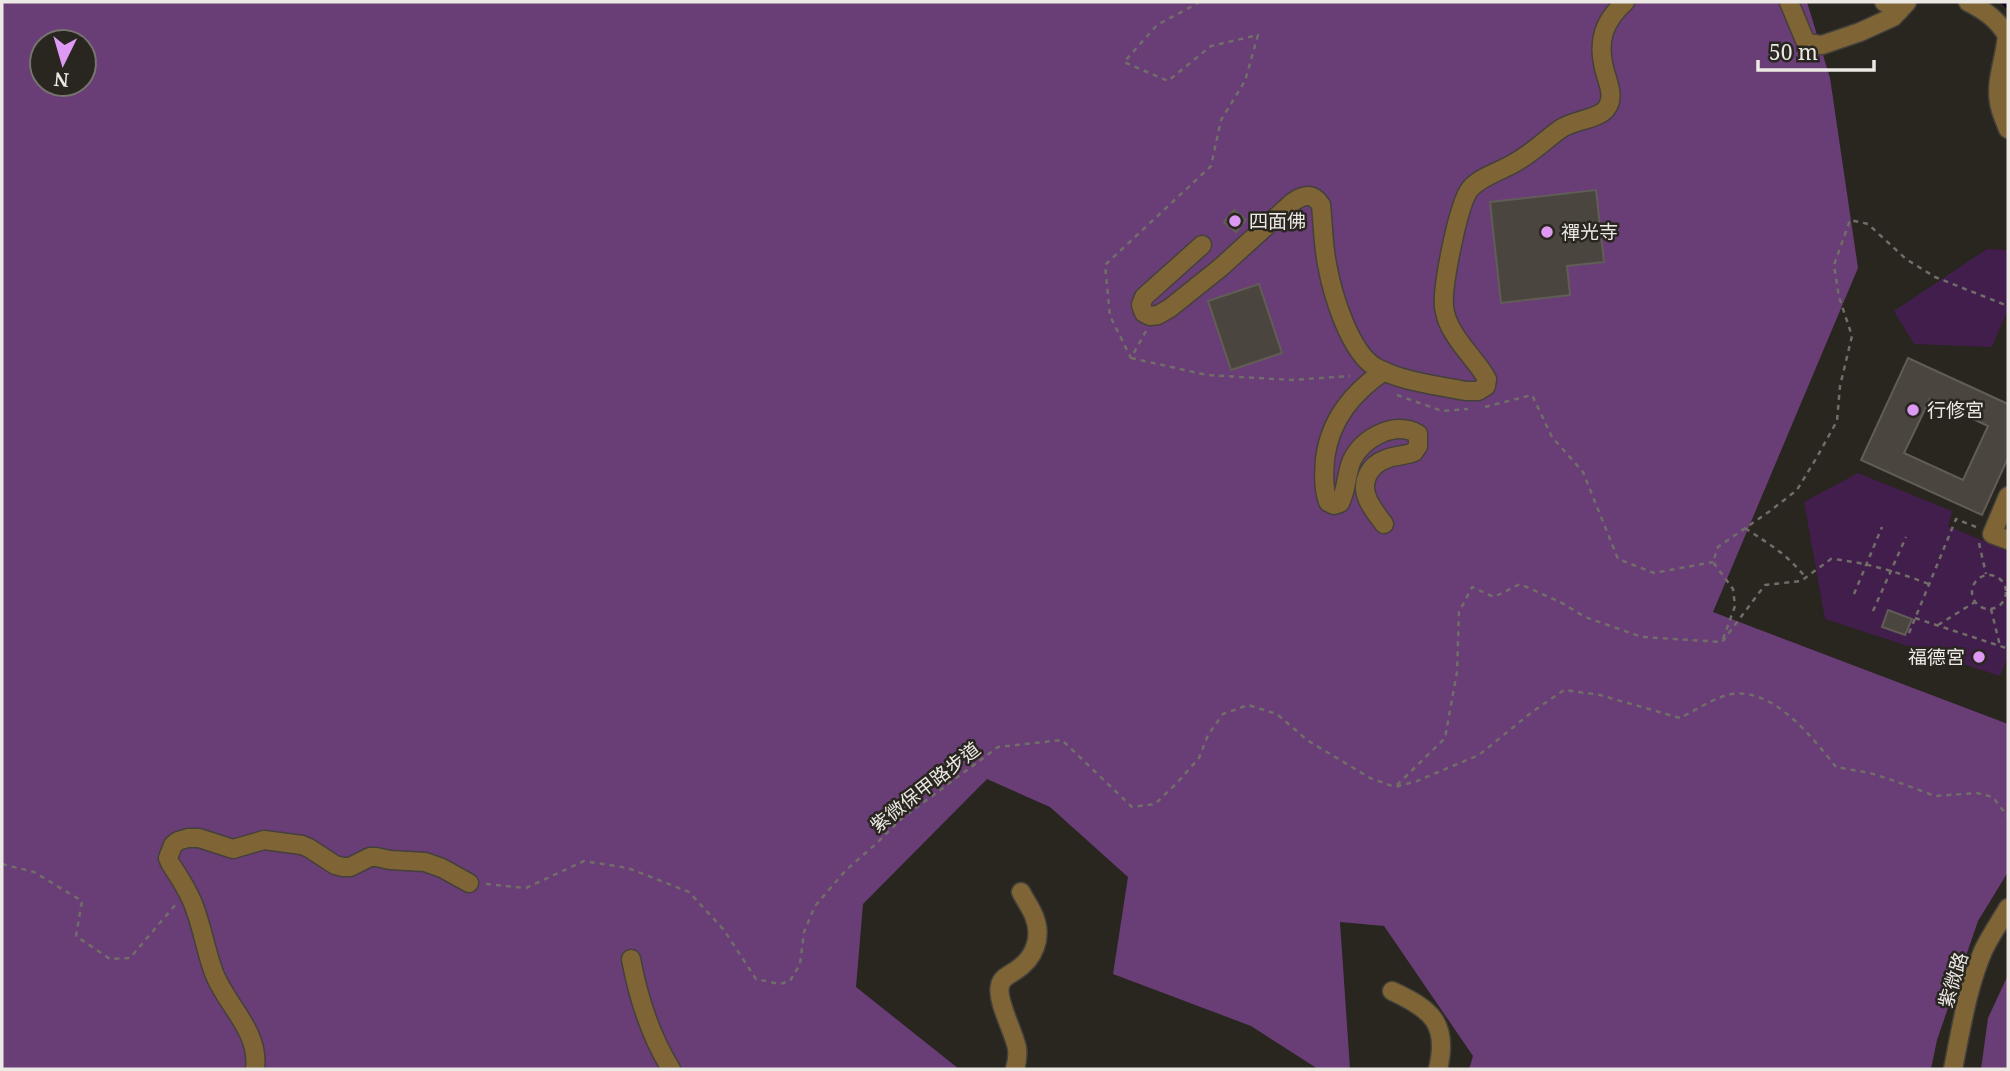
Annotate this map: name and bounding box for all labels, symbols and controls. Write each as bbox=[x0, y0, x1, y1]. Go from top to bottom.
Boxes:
north arrow bbox=[28, 28, 98, 98]
scale bar bbox=[1758, 28, 1874, 72]
text: 50 m bbox=[1769, 38, 1818, 66]
text: N bbox=[53, 66, 70, 94]
place label: 四面佛 bbox=[1249, 208, 1306, 234]
marker: 四面佛 bbox=[1227, 213, 1243, 229]
place label: 禪光寺 bbox=[1561, 219, 1618, 245]
marker: 禪光寺 bbox=[1539, 224, 1555, 240]
place label: 行修宮 bbox=[1927, 397, 1984, 423]
marker: 行修宮 bbox=[1905, 402, 1921, 418]
place label: 福德宮 bbox=[1908, 644, 1965, 670]
marker: 福德宮 bbox=[1971, 649, 1987, 665]
street label: 紫微保甲路步道 bbox=[865, 736, 985, 838]
street label: 紫微路 bbox=[1932, 949, 1974, 1011]

